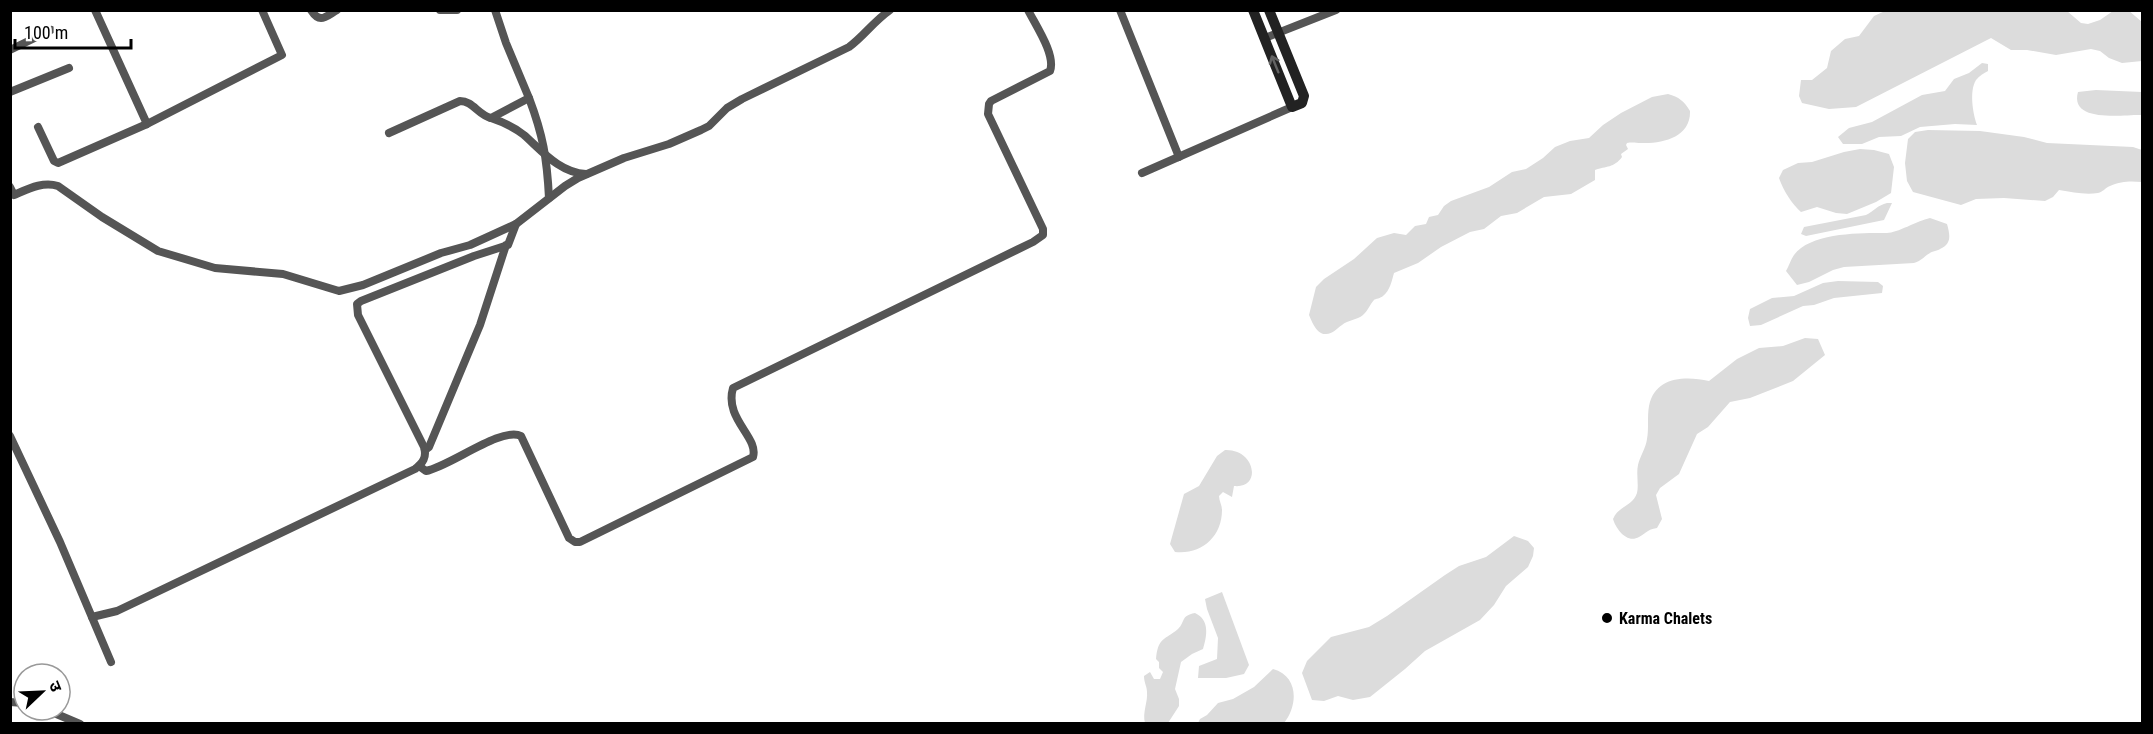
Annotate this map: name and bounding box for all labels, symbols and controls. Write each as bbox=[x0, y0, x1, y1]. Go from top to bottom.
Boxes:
scale bar bbox=[15, 12, 130, 50]
text: 100 m bbox=[24, 22, 68, 43]
one-way arrow bbox=[1269, 55, 1280, 73]
place label: Karma Chalets bbox=[1619, 609, 1712, 628]
marker: Karma Chalets bbox=[1600, 611, 1614, 625]
north arrow bbox=[12, 662, 72, 722]
text: उ bbox=[45, 678, 66, 695]

